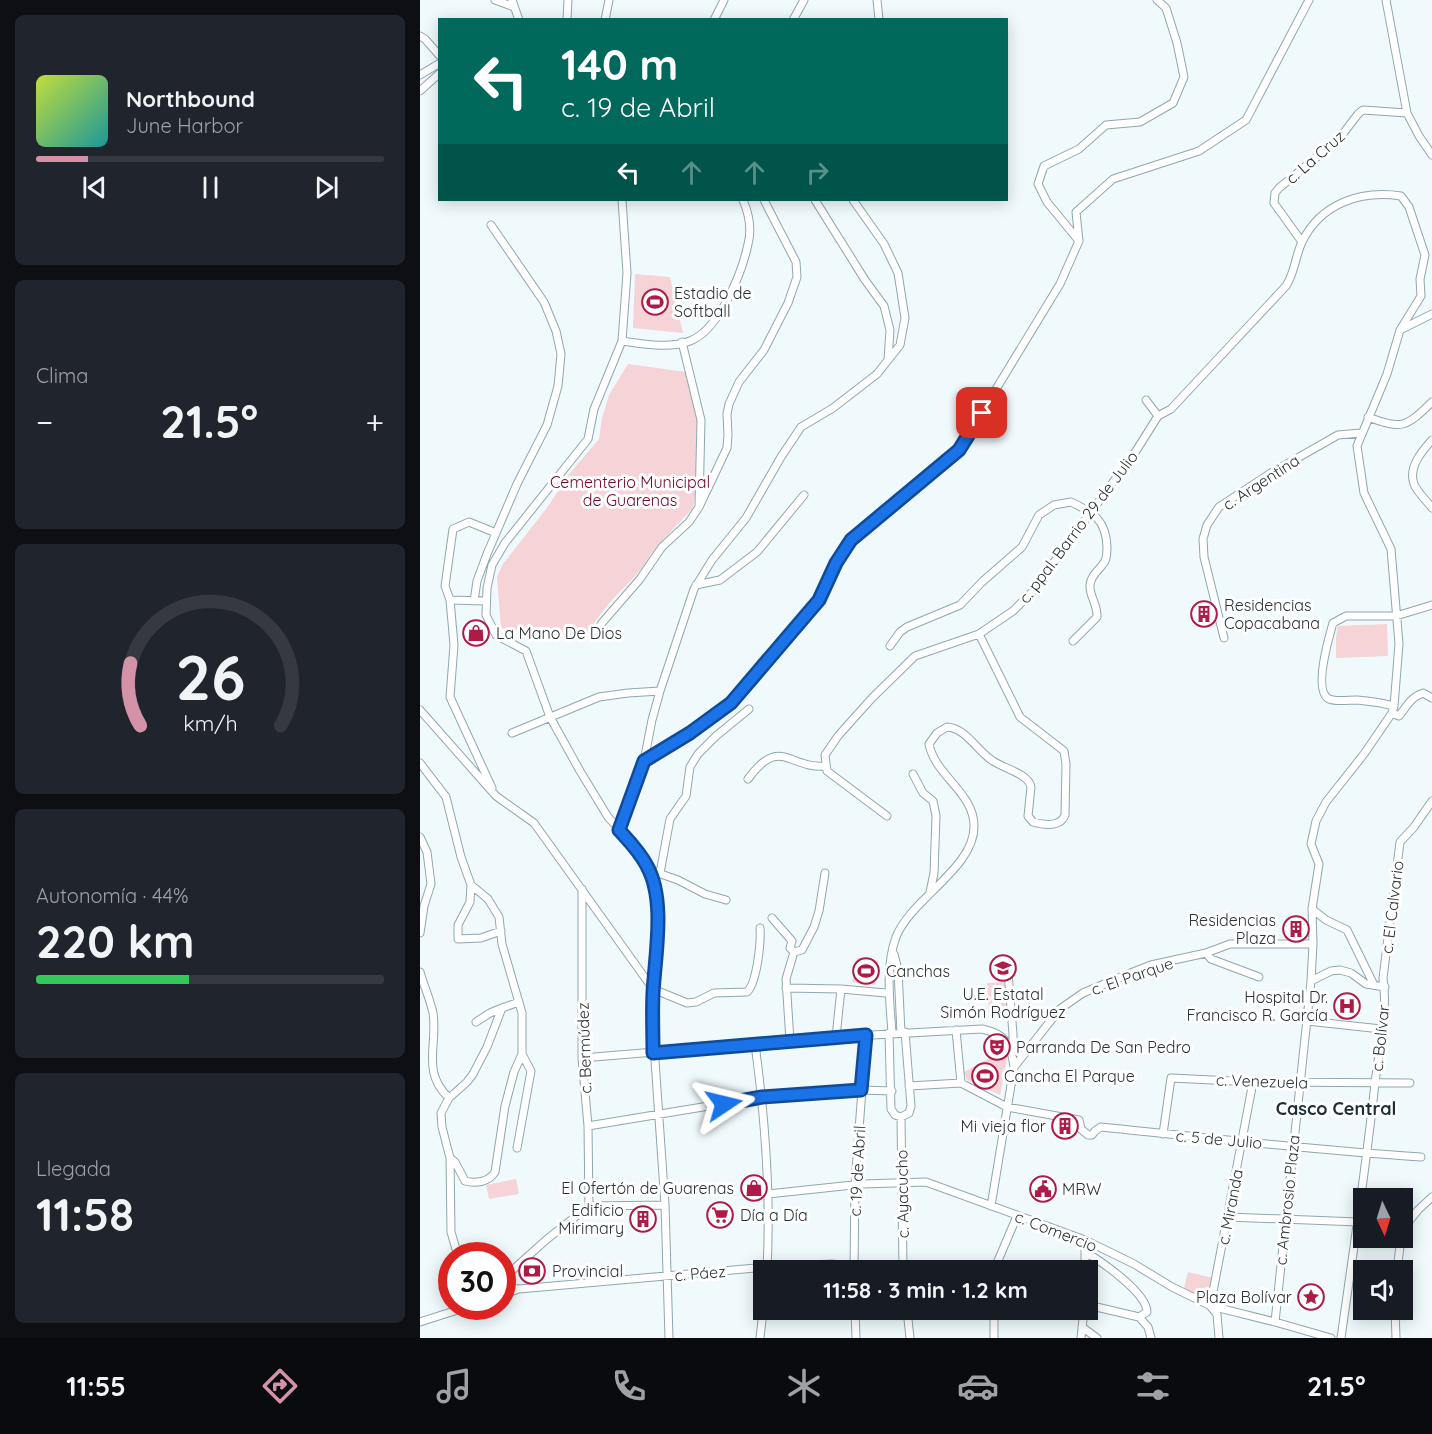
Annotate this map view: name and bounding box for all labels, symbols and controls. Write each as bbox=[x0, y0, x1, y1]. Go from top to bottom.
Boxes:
text: 140 m bbox=[561, 38, 678, 91]
icon: left bbox=[462, 42, 540, 120]
text: Northbound bbox=[126, 85, 255, 113]
text: c. 19 de Abril bbox=[561, 90, 715, 124]
text: June Harbor bbox=[126, 113, 243, 138]
street label: c. La Cruz bbox=[1281, 126, 1349, 188]
icon: left bbox=[612, 156, 645, 189]
icon: ahead bbox=[675, 156, 708, 189]
icon: ahead bbox=[738, 156, 771, 189]
icon: right bbox=[801, 156, 834, 189]
icon: previous bbox=[78, 171, 111, 204]
icon: pause bbox=[194, 171, 227, 204]
icon: next bbox=[310, 171, 343, 204]
place label: Estadio de Softball bbox=[674, 283, 752, 321]
sports icon: Estadio de Softball bbox=[640, 287, 670, 317]
text: Clima bbox=[36, 363, 88, 388]
pin bbox=[956, 387, 1007, 438]
text: 21.5° bbox=[160, 393, 258, 449]
icon: arrive bbox=[965, 396, 998, 429]
text: − bbox=[36, 401, 53, 442]
text: + bbox=[365, 401, 384, 442]
street label: c. ppal. Barrio 29 de Julio bbox=[1014, 447, 1142, 607]
street label: c. Argentina bbox=[1219, 450, 1303, 514]
park label: Cementerio Municipal de Guarenas bbox=[550, 472, 710, 510]
place label: Residencias Copacabana bbox=[1224, 595, 1320, 633]
building icon: Residencias Copacabana bbox=[1189, 599, 1219, 629]
shop icon: La Mano De Dios bbox=[461, 618, 491, 648]
place label: La Mano De Dios bbox=[496, 623, 622, 643]
text: 26 bbox=[175, 638, 245, 716]
text: km/h bbox=[183, 710, 237, 736]
street label: c. El Calvario bbox=[1376, 859, 1408, 955]
text: Autonomía · 44% bbox=[36, 883, 189, 908]
place label: Residencias Plaza bbox=[1188, 910, 1276, 948]
text: 220 km bbox=[36, 913, 195, 969]
building icon: Residencias Plaza bbox=[1281, 914, 1311, 944]
school or university icon: U.E. Estatal Simón Rodríguez bbox=[988, 953, 1018, 983]
street label: c. El Parque bbox=[1088, 953, 1176, 999]
sports icon: Canchas bbox=[851, 956, 881, 986]
place label: Canchas bbox=[886, 961, 950, 981]
place label: U.E. Estatal Simón Rodríguez bbox=[940, 984, 1066, 1022]
place label: Hospital Dr. Francisco R. García bbox=[1186, 987, 1328, 1025]
hospital icon: Hospital Dr. Francisco R. García bbox=[1332, 991, 1362, 1021]
street label: c. Bermúdez bbox=[572, 1002, 596, 1094]
street label: c. Bolívar bbox=[1367, 1004, 1393, 1072]
theatre icon: Parranda De San Pedro bbox=[982, 1032, 1012, 1062]
place label: Parranda De San Pedro bbox=[1016, 1037, 1191, 1057]
sports icon: Cancha El Parque bbox=[970, 1061, 1000, 1091]
place label: Cancha El Parque bbox=[1004, 1066, 1135, 1086]
street label: c. Venezuela bbox=[1216, 1069, 1308, 1093]
position arrow bbox=[692, 1072, 756, 1136]
district label: Casco Central bbox=[1276, 1097, 1396, 1120]
building icon: Mi vieja flor bbox=[1050, 1111, 1080, 1141]
place label: Mi vieja flor bbox=[960, 1116, 1046, 1136]
street label: c. 19 de Abril bbox=[845, 1125, 869, 1217]
street label: c. 5 de Julio bbox=[1175, 1125, 1263, 1153]
street label: c. Ambrosio Plaza bbox=[1270, 1134, 1304, 1266]
street label: c. Ayacucho bbox=[891, 1149, 913, 1239]
text: Llegada bbox=[36, 1156, 111, 1181]
street label: c. Miranda bbox=[1213, 1168, 1247, 1246]
shop icon: El Ofertón de Guarenas bbox=[739, 1173, 769, 1203]
public building icon: MRW bbox=[1028, 1174, 1058, 1204]
place label: El Ofertón de Guarenas bbox=[561, 1178, 734, 1198]
place label: MRW bbox=[1062, 1179, 1101, 1199]
text: 11:58 bbox=[36, 1186, 134, 1242]
north arrow bbox=[1353, 1188, 1413, 1248]
map controls bbox=[1353, 1188, 1413, 1320]
place label: Edificio Mirimary bbox=[558, 1200, 624, 1238]
supermarket icon: Día a Día bbox=[705, 1200, 735, 1230]
building icon: Edificio Mirimary bbox=[628, 1204, 658, 1234]
place label: Día a Día bbox=[740, 1205, 808, 1225]
street label: c. Comercio bbox=[1012, 1206, 1100, 1256]
speed limit sign: 30 bbox=[438, 1242, 516, 1320]
bank icon: Provincial bbox=[517, 1256, 547, 1286]
button: sound bbox=[1353, 1260, 1413, 1320]
place label: Provincial bbox=[552, 1261, 623, 1281]
street label: c. Páez bbox=[674, 1261, 726, 1285]
text: 11:58 · 3 min · 1.2 km bbox=[823, 1276, 1028, 1304]
place icon: Plaza Bolívar bbox=[1296, 1282, 1326, 1312]
place label: Plaza Bolívar bbox=[1196, 1287, 1292, 1307]
icon: directions bbox=[259, 1365, 301, 1407]
icon: music bbox=[433, 1365, 475, 1407]
icon: phone bbox=[608, 1365, 650, 1407]
icon: climate bbox=[783, 1365, 825, 1407]
icon: car bbox=[957, 1365, 999, 1407]
icon: filters bbox=[1132, 1365, 1174, 1407]
text: 11:55 bbox=[66, 1369, 126, 1403]
text: 21.5° bbox=[1307, 1369, 1366, 1403]

